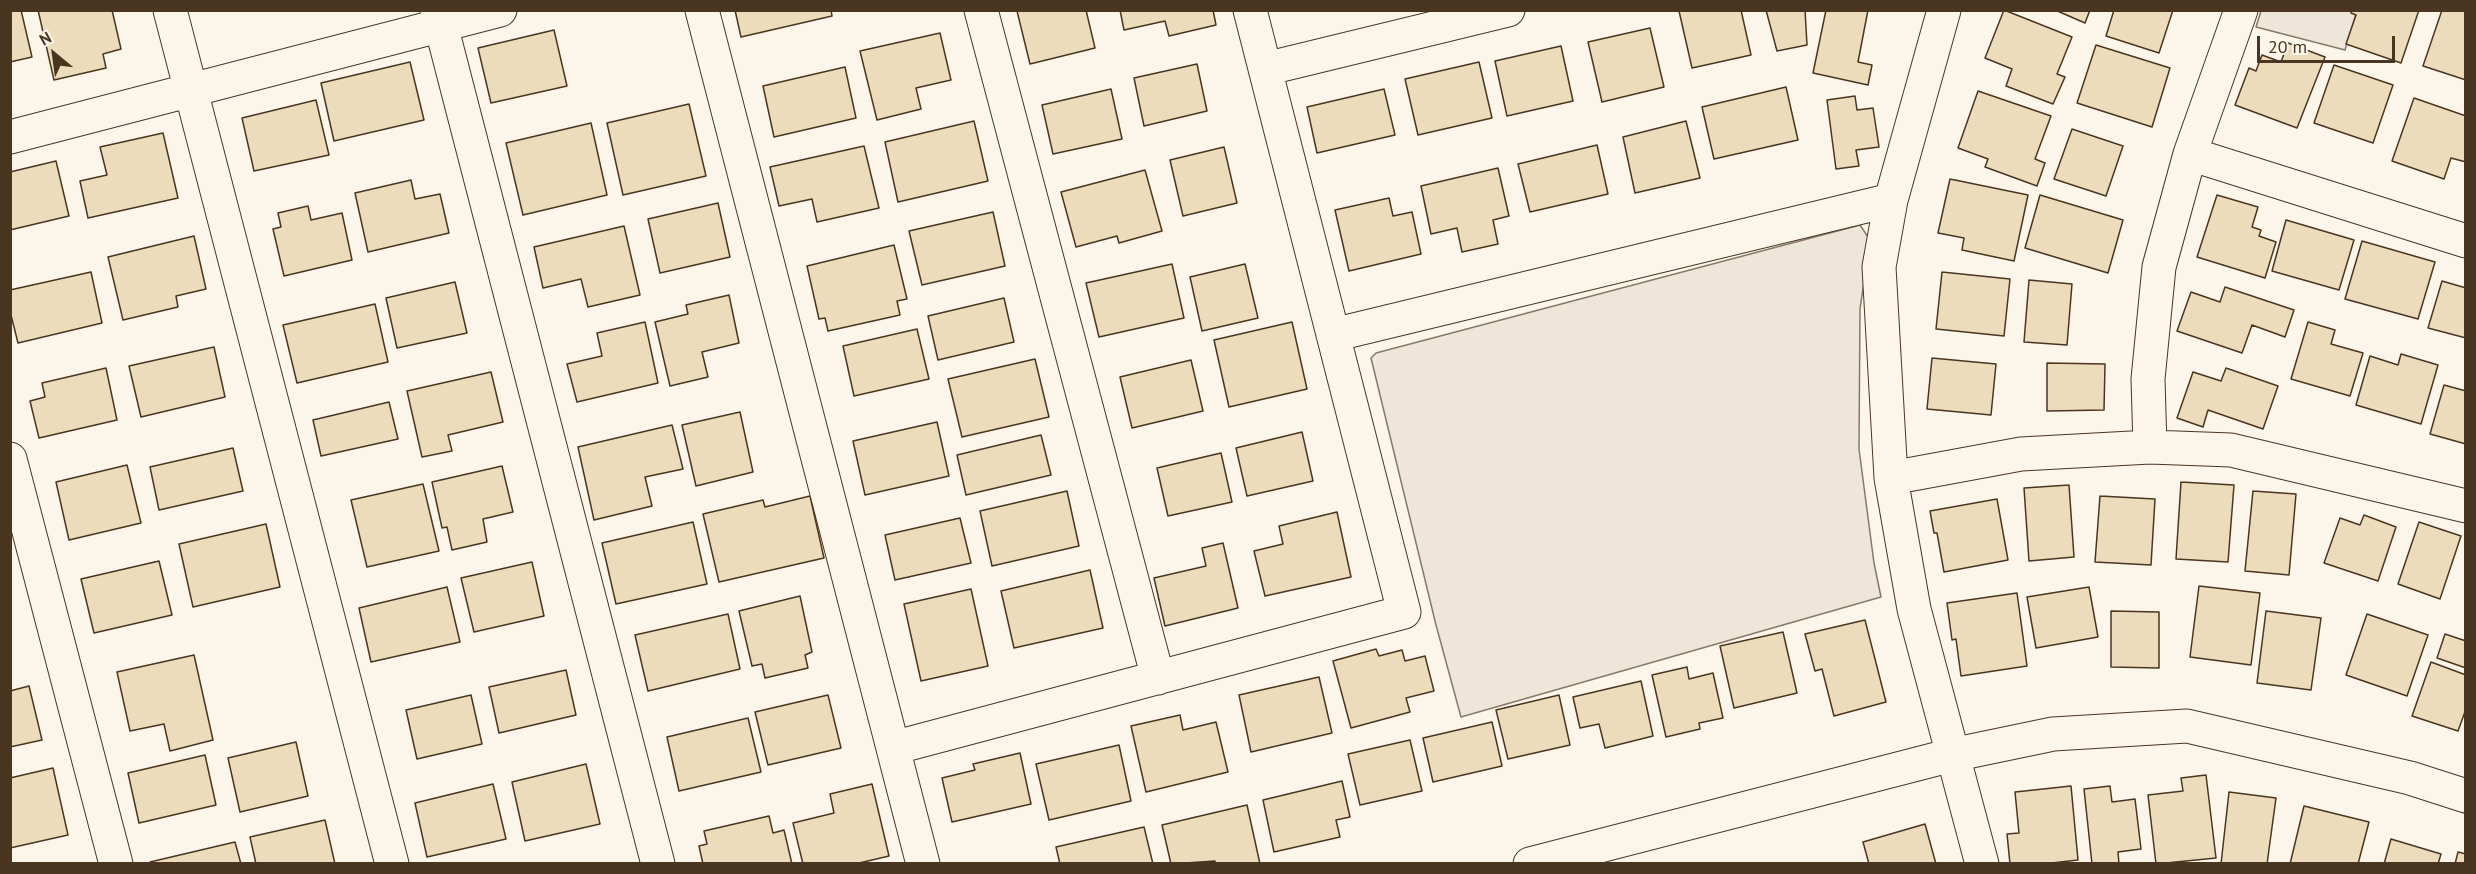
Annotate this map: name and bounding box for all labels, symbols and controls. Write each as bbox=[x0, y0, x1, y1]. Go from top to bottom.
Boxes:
north arrow bbox=[24, 24, 84, 84]
scale bar bbox=[2260, 24, 2398, 62]
text: N bbox=[36, 27, 55, 50]
text: 20 m bbox=[2268, 35, 2307, 58]

